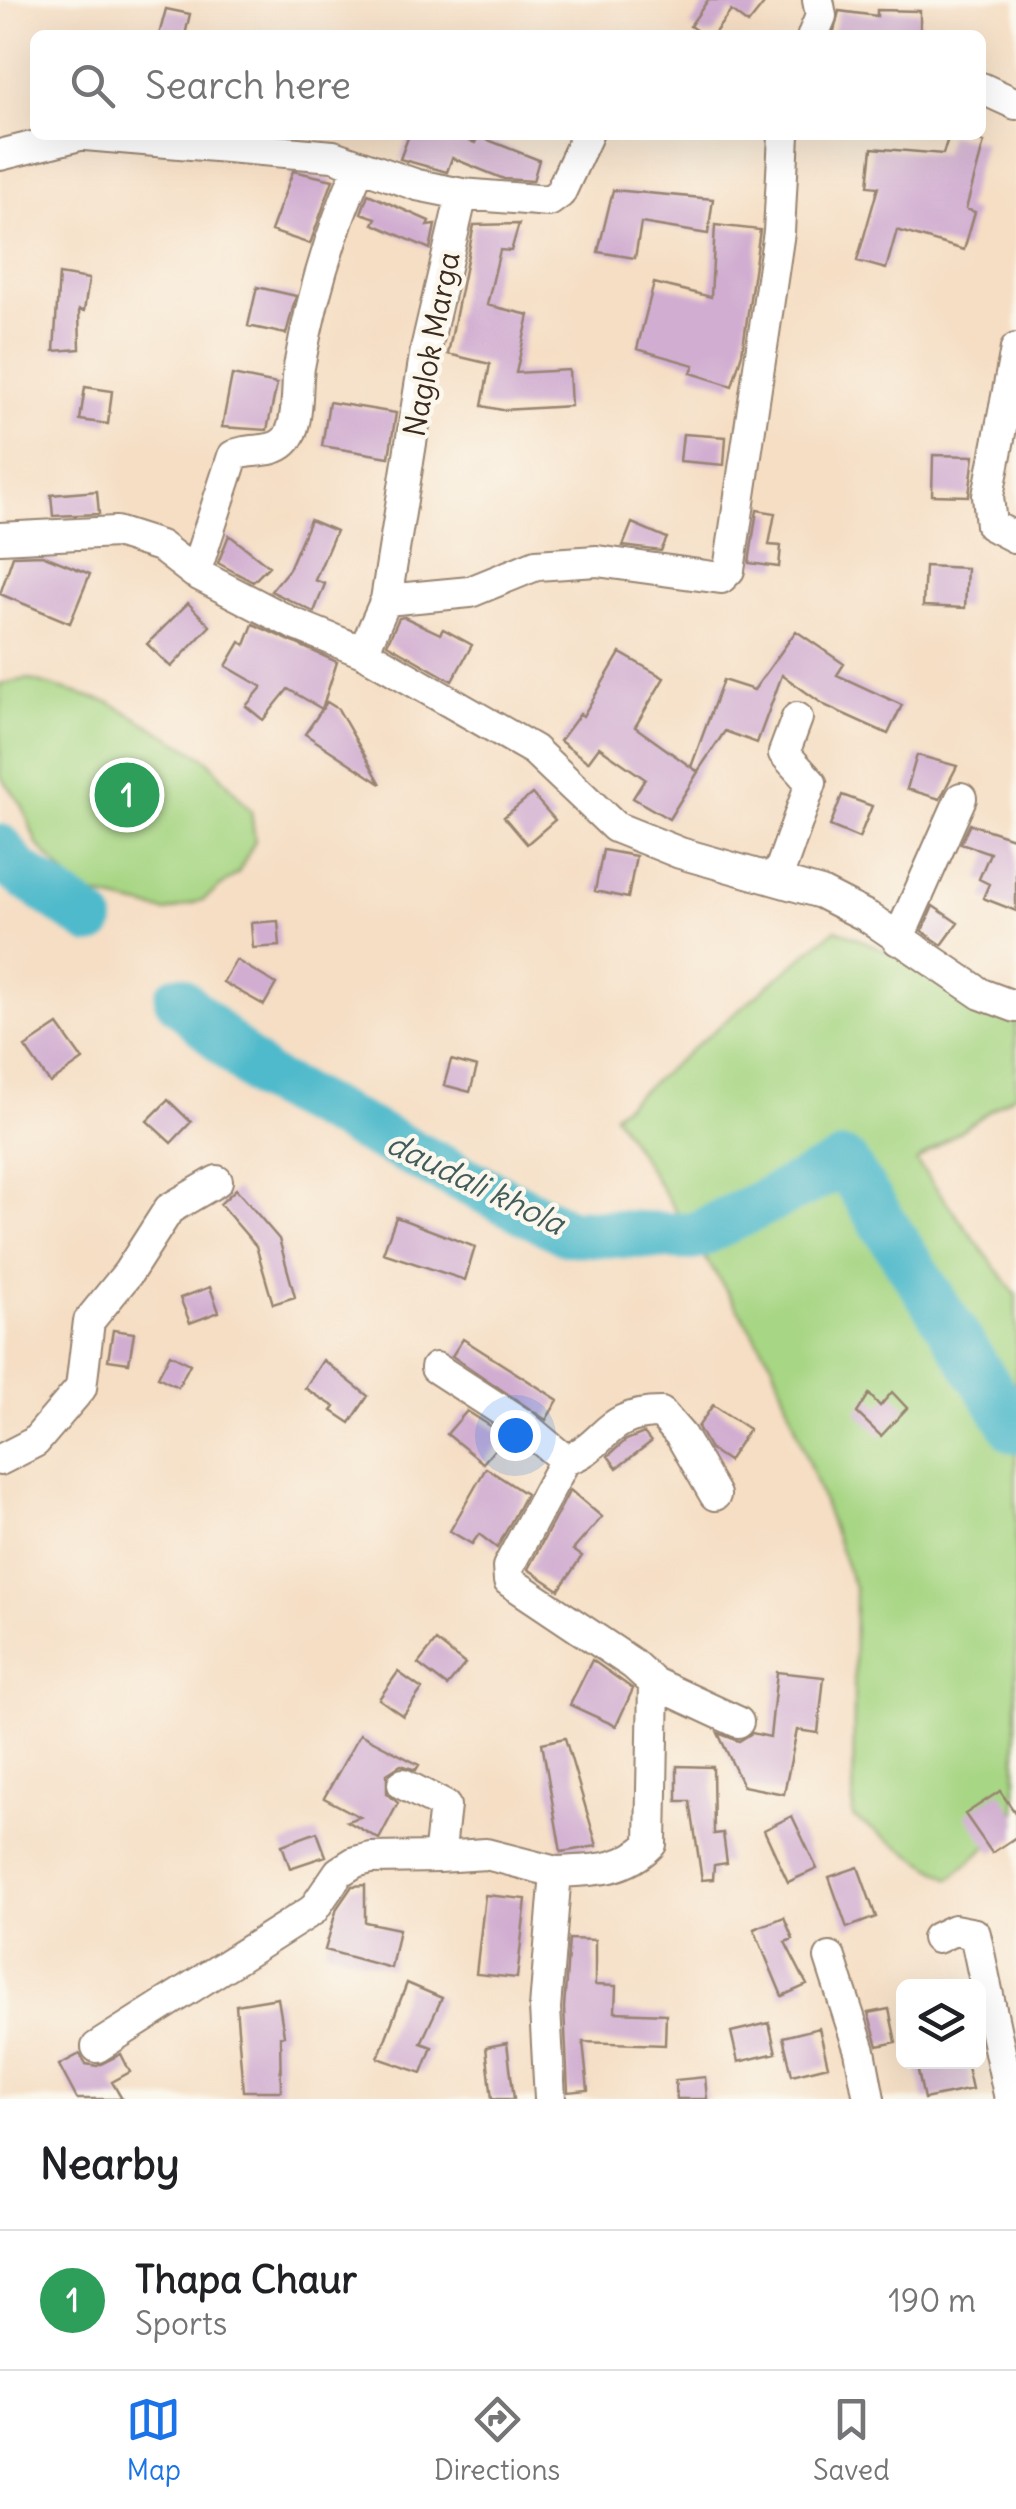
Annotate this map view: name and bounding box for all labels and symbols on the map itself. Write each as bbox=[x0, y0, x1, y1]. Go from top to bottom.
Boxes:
street label: Naglok Marga bbox=[394, 248, 468, 440]
pin: 1 bbox=[94, 758, 160, 832]
water label: daudali khola bbox=[380, 1122, 573, 1244]
your location bbox=[490, 1410, 541, 1461]

